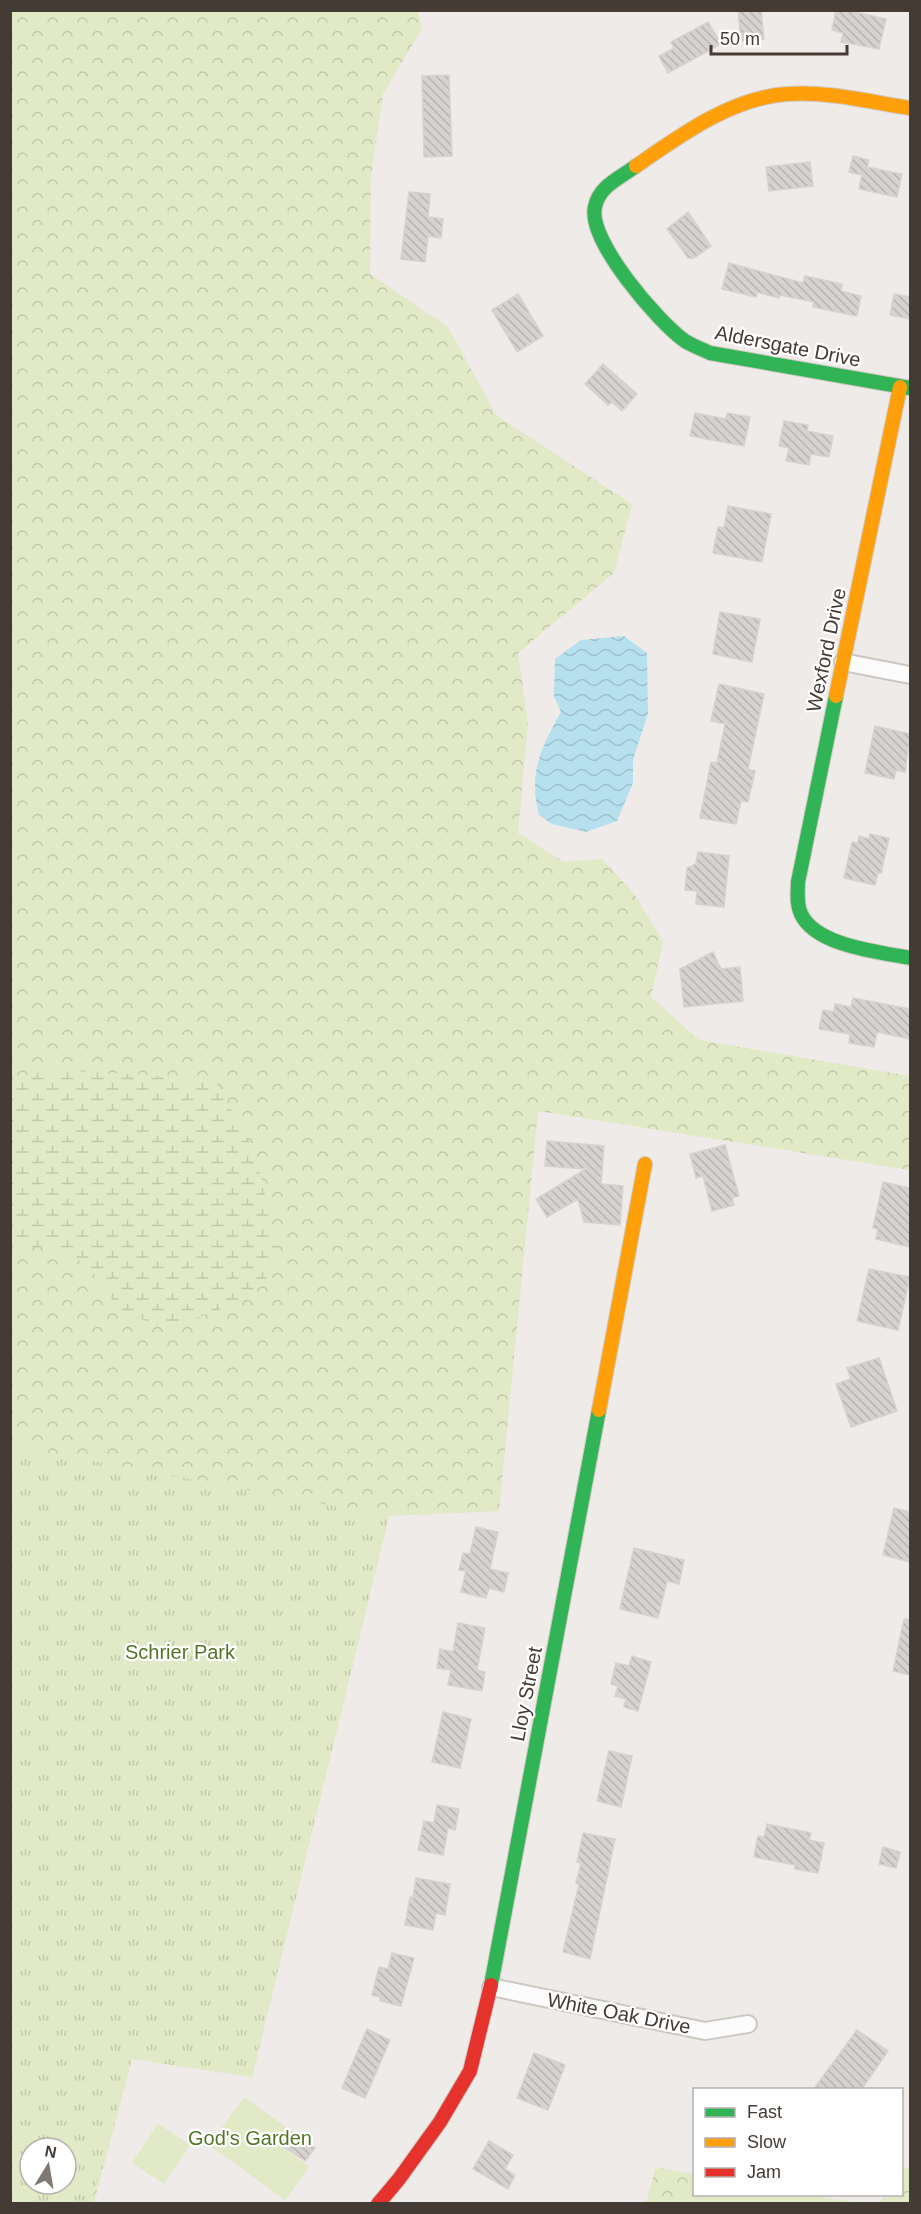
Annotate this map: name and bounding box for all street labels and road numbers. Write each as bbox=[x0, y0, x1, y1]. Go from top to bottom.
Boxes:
street label: Aldersgate Drive bbox=[713, 321, 863, 371]
street label: Wexford Drive bbox=[802, 586, 850, 714]
street label: Lloy Street bbox=[506, 1645, 546, 1743]
street label: White Oak Drive bbox=[545, 1988, 693, 2038]

